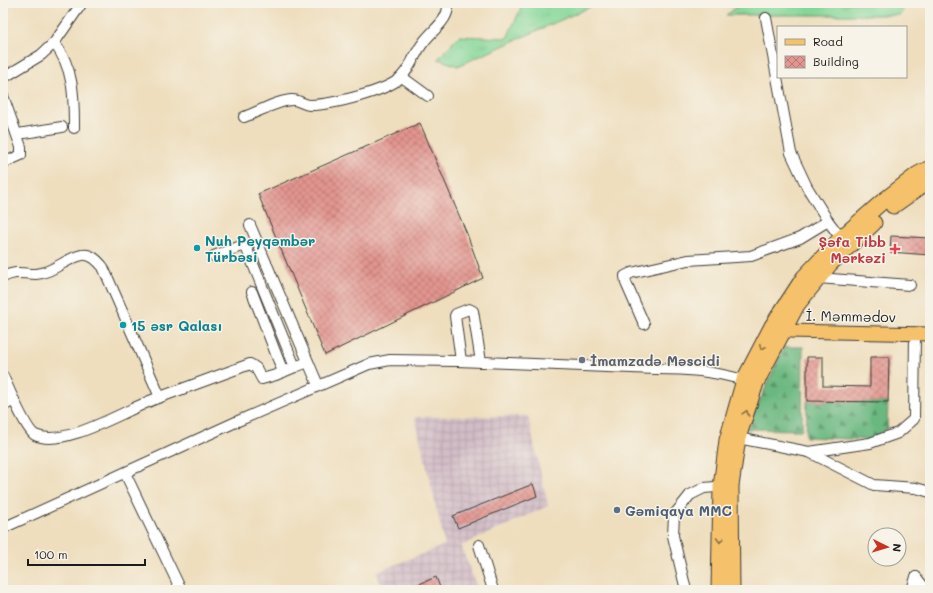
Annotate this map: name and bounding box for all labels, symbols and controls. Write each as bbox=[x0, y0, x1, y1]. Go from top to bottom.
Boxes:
legend bbox=[777, 26, 907, 78]
text: Road bbox=[813, 33, 843, 49]
text: Building bbox=[813, 53, 859, 69]
place label: Nuh Peyqəmbər Türbəsi bbox=[205, 231, 315, 266]
place label: Şəfa Tibb Mərkəzi bbox=[818, 232, 886, 267]
marker: Nuh Peyqəmbər Türbəsi bbox=[192, 243, 202, 253]
marker: Şəfa Tibb Mərkəzi bbox=[889, 243, 901, 255]
street label: İ. Məmmədov bbox=[806, 306, 896, 326]
place label: 15 əsr Qalası bbox=[131, 316, 222, 335]
marker: 15 əsr Qalası bbox=[118, 320, 128, 330]
one-way arrow bbox=[759, 343, 767, 350]
place label: İmamzadə Məscidi bbox=[590, 351, 720, 370]
marker: İmamzadə Məscidi bbox=[577, 355, 587, 365]
one-way arrow bbox=[742, 410, 750, 417]
place label: Gəmiqaya MMC bbox=[625, 501, 732, 520]
marker: Gəmiqaya MMC bbox=[612, 505, 622, 515]
north arrow bbox=[867, 527, 907, 567]
one-way arrow bbox=[716, 537, 724, 543]
scale bar bbox=[28, 541, 145, 567]
text: N bbox=[890, 543, 905, 553]
text: 100 m bbox=[34, 546, 68, 562]

